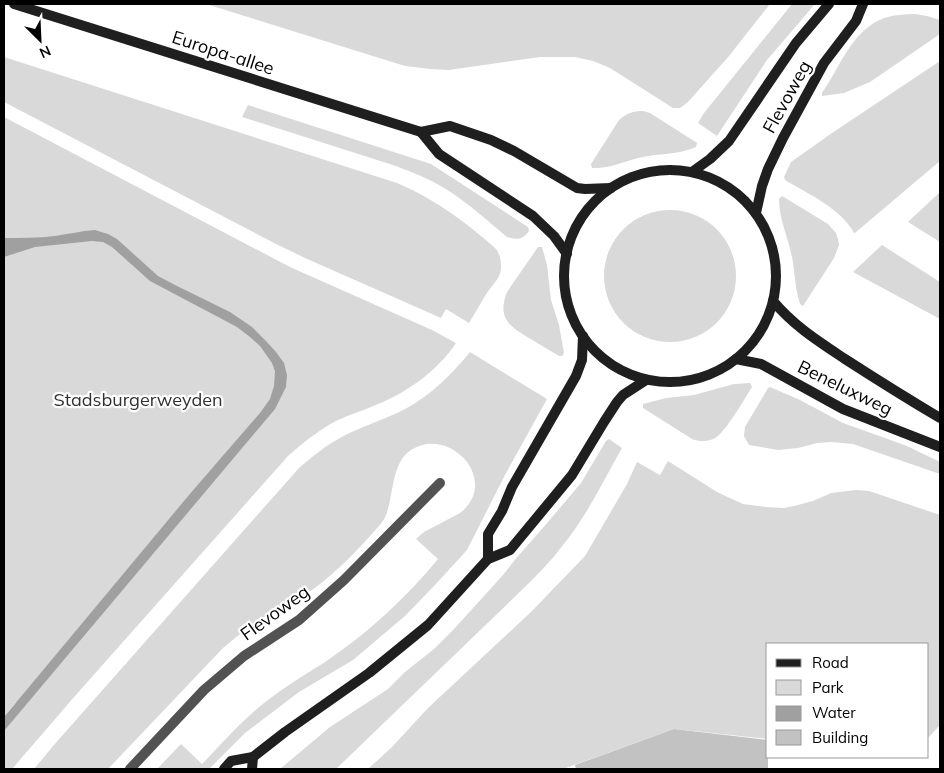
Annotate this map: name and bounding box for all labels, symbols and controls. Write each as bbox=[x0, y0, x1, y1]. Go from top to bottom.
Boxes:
north arrow bbox=[15, 15, 65, 65]
street label: Europa-allee bbox=[169, 25, 277, 80]
text: N bbox=[37, 42, 54, 62]
street label: Flevoweg bbox=[757, 56, 816, 137]
street label: Beneluxweg bbox=[794, 355, 896, 420]
park label: Stadsburgerweyden bbox=[53, 388, 223, 411]
street label: Flevoweg bbox=[236, 580, 314, 645]
legend bbox=[766, 643, 929, 758]
text: Road bbox=[812, 653, 849, 672]
text: Park bbox=[812, 678, 844, 697]
text: Water bbox=[812, 703, 856, 722]
text: Building bbox=[812, 728, 868, 747]

